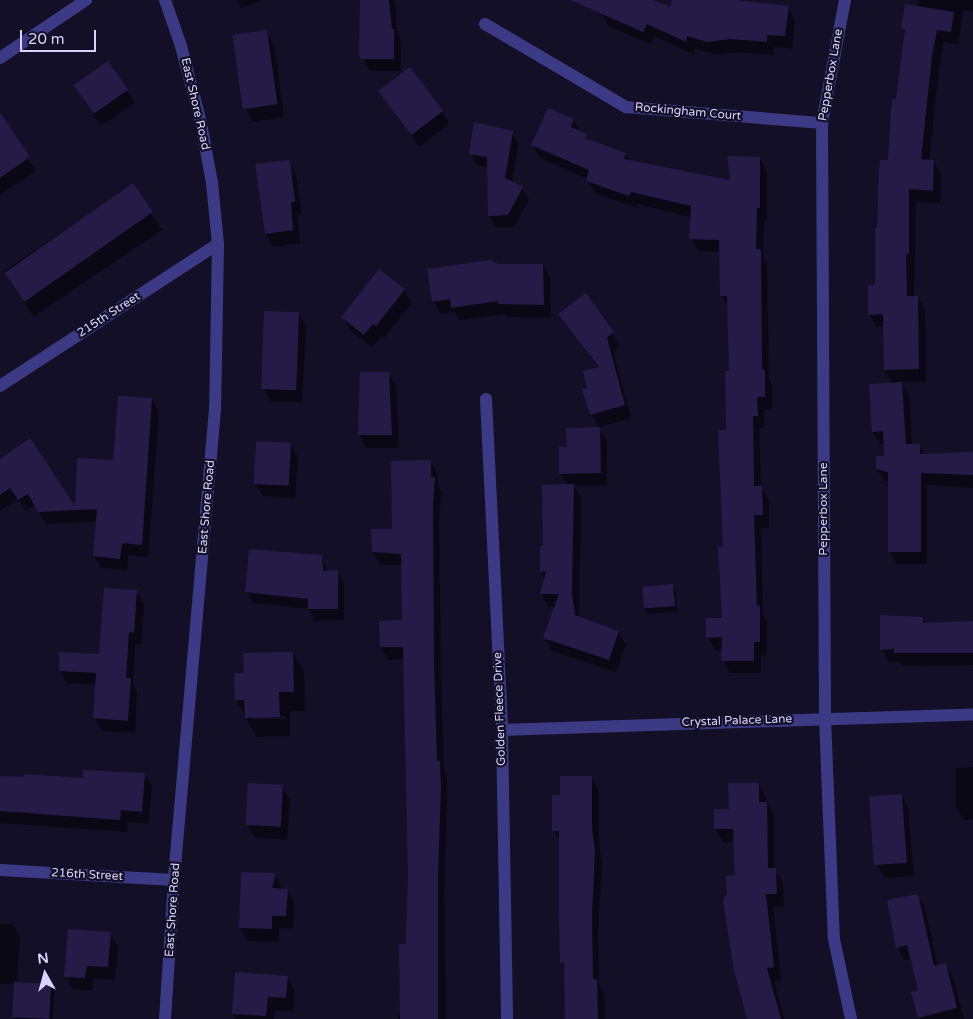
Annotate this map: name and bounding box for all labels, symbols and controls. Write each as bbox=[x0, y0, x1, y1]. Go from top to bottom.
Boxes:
scale bar bbox=[22, 20, 99, 52]
street label: Pepperbox Lane bbox=[816, 28, 846, 122]
text: 20 m bbox=[28, 30, 65, 48]
street label: East Shore Road bbox=[177, 57, 213, 151]
street label: Rockingham Court bbox=[634, 100, 742, 124]
street label: 215th Street bbox=[75, 289, 143, 341]
street label: East Shore Road bbox=[196, 459, 218, 555]
street label: Pepperbox Lane bbox=[817, 462, 831, 556]
street label: Golden Fleece Drive bbox=[491, 652, 509, 766]
street label: Crystal Palace Lane bbox=[681, 712, 793, 730]
street label: East Shore Road bbox=[163, 863, 183, 957]
street label: 216th Street bbox=[51, 866, 123, 884]
north arrow bbox=[20, 949, 70, 999]
text: N bbox=[36, 949, 50, 968]

